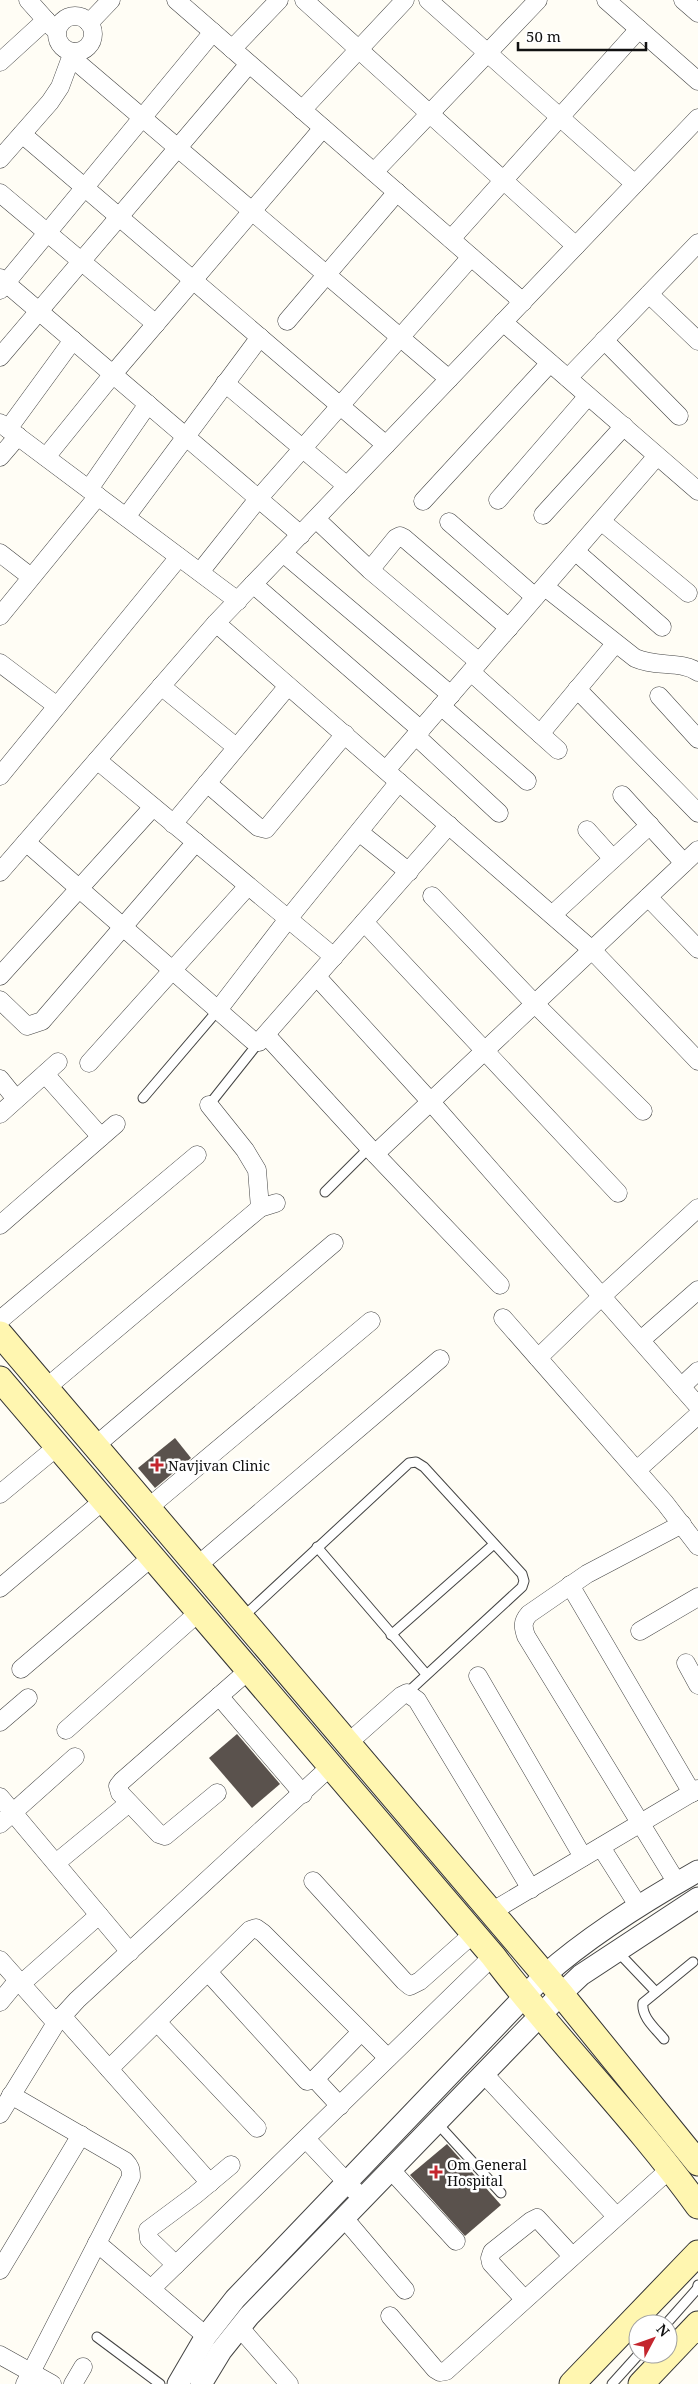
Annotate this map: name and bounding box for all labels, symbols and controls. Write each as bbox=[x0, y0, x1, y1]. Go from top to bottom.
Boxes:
scale bar bbox=[518, 20, 646, 52]
text: 50 m bbox=[526, 26, 561, 46]
place label: Navjivan Clinic bbox=[168, 1456, 270, 1475]
marker: Navjivan Clinic bbox=[150, 1458, 164, 1472]
place label: Om General Hospital bbox=[447, 2155, 527, 2190]
marker: Om General Hospital bbox=[429, 2165, 443, 2179]
north arrow bbox=[628, 2314, 678, 2364]
text: N bbox=[652, 2320, 674, 2341]

